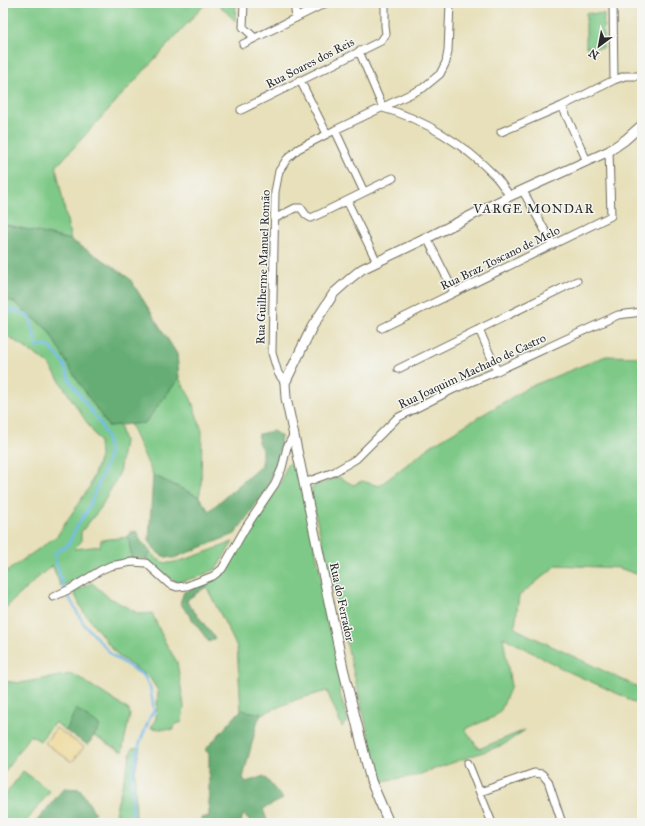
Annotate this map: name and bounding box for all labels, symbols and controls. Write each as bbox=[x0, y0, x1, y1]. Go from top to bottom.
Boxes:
north arrow bbox=[579, 26, 619, 66]
street label: Rua Soares dos Reis bbox=[264, 35, 356, 91]
text: N bbox=[586, 46, 601, 62]
street label: Rua Guilherme Manuel Romão bbox=[253, 189, 273, 345]
district label: VARGE MONDAR bbox=[472, 201, 595, 217]
street label: Rua Braz Toscano de Melo bbox=[438, 223, 562, 293]
street label: Rua Joaquim Machado de Castro bbox=[396, 331, 548, 412]
street label: Rua do Ferrador bbox=[327, 561, 357, 643]

